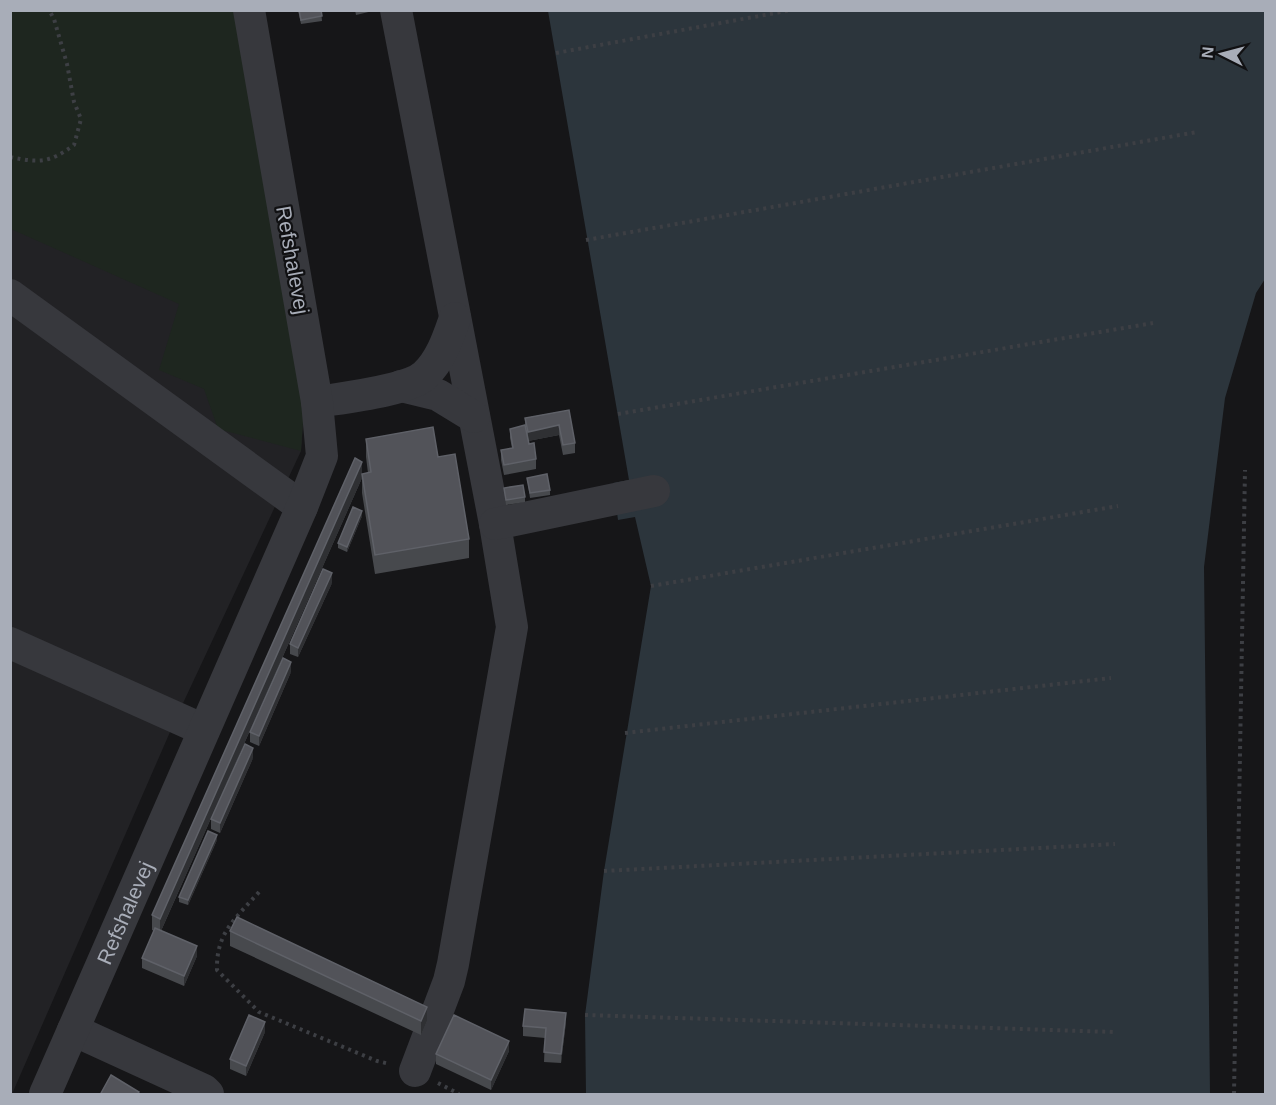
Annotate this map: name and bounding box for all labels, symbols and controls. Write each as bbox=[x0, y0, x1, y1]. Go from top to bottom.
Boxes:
north arrow bbox=[1192, 24, 1252, 84]
text: N bbox=[1199, 46, 1217, 59]
street label: Refshalevej bbox=[272, 204, 314, 316]
street label: Refshalevej bbox=[92, 858, 157, 968]

